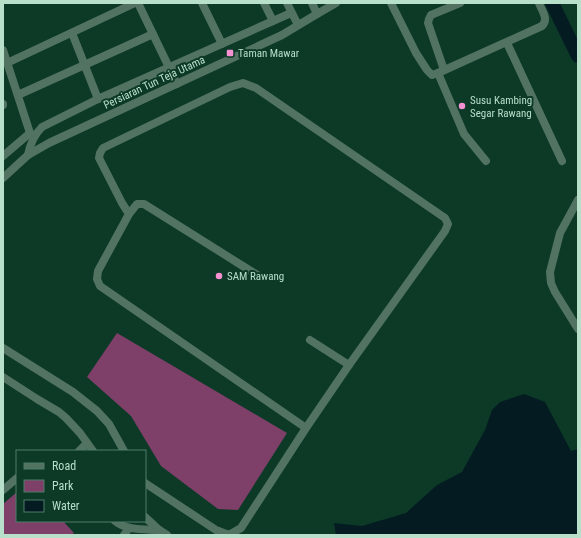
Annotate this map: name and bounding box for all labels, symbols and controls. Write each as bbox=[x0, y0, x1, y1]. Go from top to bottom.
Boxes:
place label: Taman Mawar bbox=[238, 47, 300, 60]
marker: Taman Mawar bbox=[225, 48, 235, 58]
street label: Persiaran Tun Teja Utama bbox=[101, 53, 207, 112]
place label: Susu Kambing Segar Rawang bbox=[470, 94, 532, 120]
marker: Susu Kambing Segar Rawang bbox=[457, 101, 467, 111]
place label: SAM Rawang bbox=[227, 270, 284, 283]
marker: SAM Rawang bbox=[214, 271, 224, 281]
legend bbox=[16, 450, 146, 522]
text: Road bbox=[52, 459, 76, 473]
text: Park bbox=[52, 479, 74, 493]
text: Water bbox=[52, 499, 80, 513]

